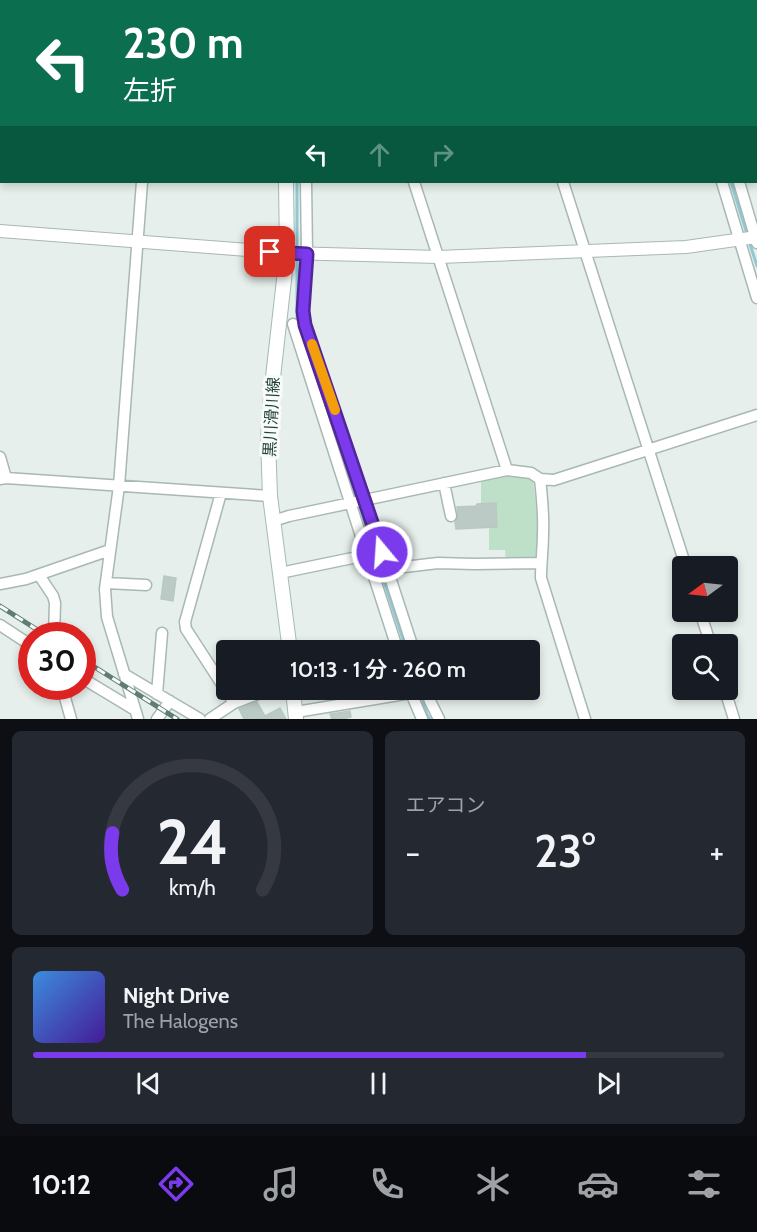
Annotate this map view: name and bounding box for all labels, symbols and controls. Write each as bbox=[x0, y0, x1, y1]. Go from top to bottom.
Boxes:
text: 230 m bbox=[123, 17, 243, 69]
icon: left bbox=[24, 24, 102, 102]
text: 左折 bbox=[123, 74, 177, 107]
icon: left bbox=[300, 138, 333, 171]
icon: ahead bbox=[363, 138, 396, 171]
icon: right bbox=[426, 138, 459, 171]
pin bbox=[244, 226, 295, 277]
icon: arrive bbox=[253, 235, 286, 268]
street label: 黒川滑川線 bbox=[260, 377, 283, 457]
position arrow bbox=[350, 520, 414, 584]
north arrow bbox=[672, 556, 738, 622]
map controls bbox=[672, 556, 738, 700]
speed limit sign: 30 bbox=[18, 622, 96, 700]
button: search bbox=[672, 634, 738, 700]
text: 10:13 · 1 分 · 260 m bbox=[290, 656, 466, 683]
text: エアコン bbox=[406, 793, 486, 817]
text: 24 bbox=[156, 804, 228, 880]
text: 23° bbox=[534, 824, 595, 878]
text: − bbox=[406, 832, 420, 872]
text: + bbox=[709, 832, 724, 872]
text: km/h bbox=[169, 874, 216, 900]
text: Night Drive bbox=[123, 982, 229, 1009]
text: The Halogens bbox=[123, 1009, 238, 1033]
icon: previous bbox=[132, 1067, 165, 1100]
icon: pause bbox=[362, 1067, 395, 1100]
icon: next bbox=[592, 1067, 625, 1100]
icon: directions bbox=[155, 1163, 197, 1205]
icon: music bbox=[260, 1163, 302, 1205]
icon: phone bbox=[366, 1163, 408, 1205]
icon: climate bbox=[472, 1163, 514, 1205]
icon: car bbox=[577, 1163, 619, 1205]
icon: filters bbox=[683, 1163, 725, 1205]
text: 10:12 bbox=[32, 1168, 91, 1201]

